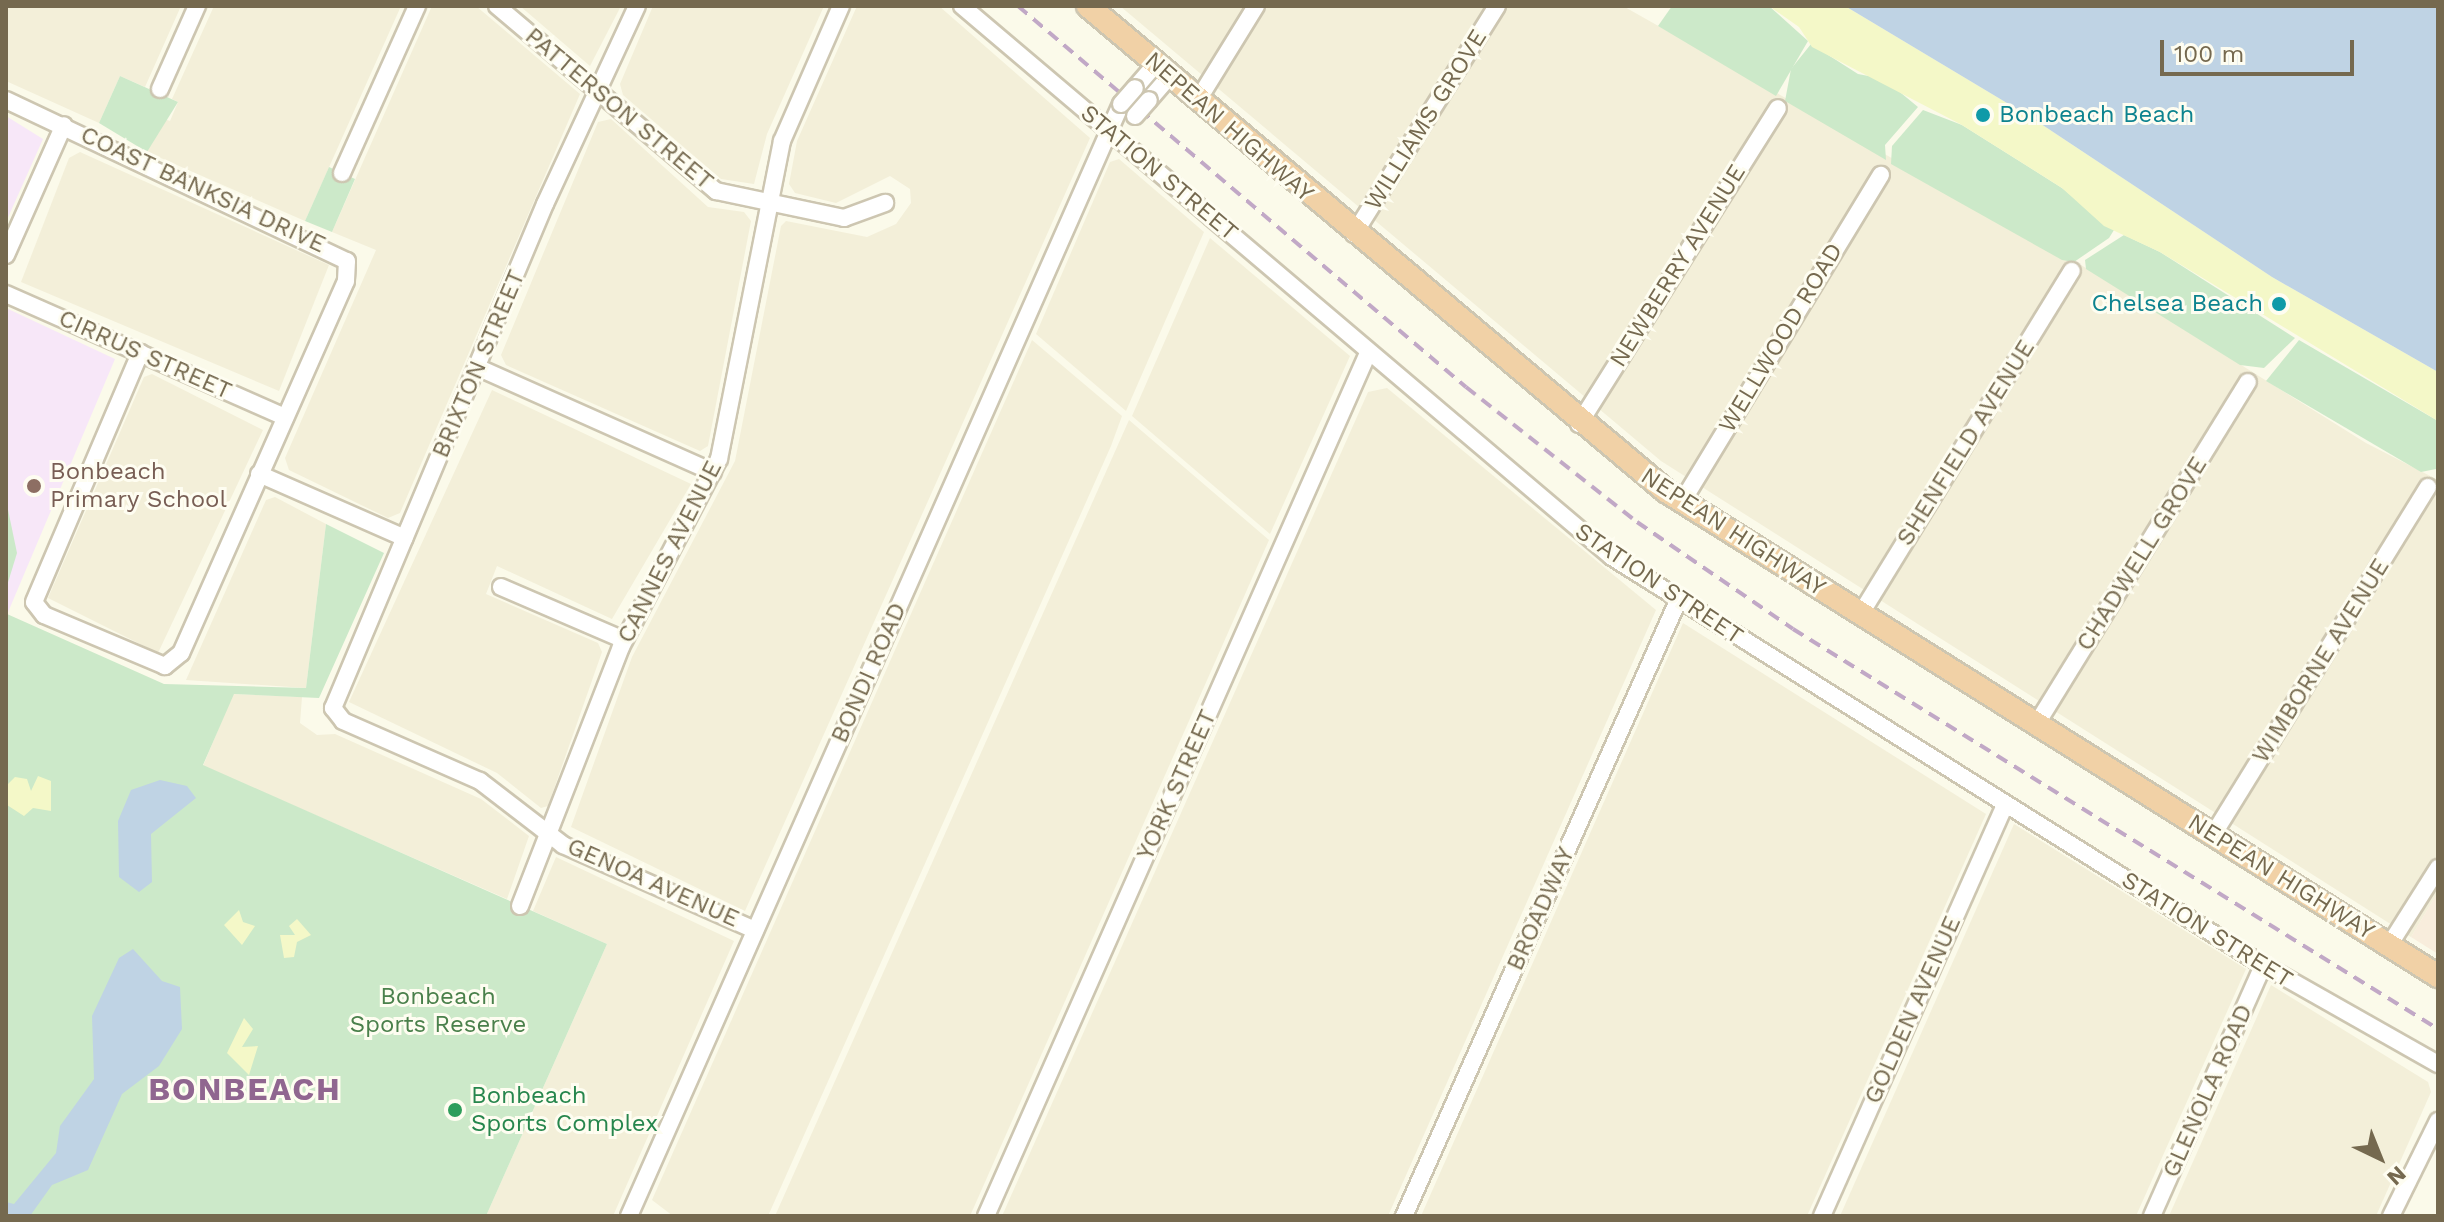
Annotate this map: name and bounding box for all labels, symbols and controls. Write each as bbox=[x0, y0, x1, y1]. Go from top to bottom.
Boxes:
street label: PATTERSON STREET bbox=[519, 22, 719, 196]
street label: WILLIAMS GROVE bbox=[1359, 24, 1493, 216]
scale bar bbox=[2164, 24, 2358, 74]
text: 100 m bbox=[2174, 40, 2244, 68]
street label: NEPEAN HIGHWAY bbox=[1139, 46, 1319, 208]
street label: STATION STREET bbox=[1075, 99, 1243, 247]
place label: Bonbeach Beach bbox=[1999, 101, 2194, 129]
marker: Bonbeach Beach bbox=[1974, 106, 1992, 124]
street label: COAST BANKSIA DRIVE bbox=[75, 120, 331, 260]
street label: NEWBERRY AVENUE bbox=[1603, 159, 1753, 373]
street label: WELLWOOD ROAD bbox=[1713, 238, 1849, 438]
street label: BRIXTON STREET bbox=[426, 266, 532, 462]
place label: Chelsea Beach bbox=[2091, 290, 2263, 318]
marker: Chelsea Beach bbox=[2270, 295, 2288, 313]
street label: CIRRUS STREET bbox=[54, 304, 236, 406]
street label: SHENFIELD AVENUE bbox=[1891, 334, 2041, 552]
street label: CHADWELL GROVE bbox=[2070, 451, 2214, 657]
street label: CANNES AVENUE bbox=[611, 456, 729, 648]
place label: Bonbeach Primary School bbox=[50, 458, 227, 514]
street label: NEPEAN HIGHWAY bbox=[1635, 462, 1831, 602]
marker: Bonbeach Primary School bbox=[25, 477, 43, 495]
street label: STATION STREET bbox=[1570, 517, 1748, 651]
street label: WIMBORNE AVENUE bbox=[2246, 553, 2396, 769]
street label: BONDI ROAD bbox=[825, 599, 913, 747]
street label: YORK STREET bbox=[1131, 705, 1223, 865]
street label: NEPEAN HIGHWAY bbox=[2182, 808, 2380, 946]
street label: GENOA AVENUE bbox=[562, 832, 744, 934]
street label: BROADWAY bbox=[1501, 843, 1581, 975]
street label: STATION STREET bbox=[2116, 866, 2298, 994]
street label: GOLDEN AVENUE bbox=[1859, 911, 1967, 1109]
park label: Bonbeach Sports Reserve bbox=[350, 983, 526, 1039]
street label: GLENOLA ROAD bbox=[2157, 1000, 2259, 1182]
district label: BONBEACH bbox=[148, 1070, 342, 1108]
place label: Bonbeach Sports Complex bbox=[471, 1082, 658, 1138]
marker: Bonbeach Sports Complex bbox=[446, 1101, 464, 1119]
north arrow bbox=[2340, 1118, 2420, 1198]
text: N bbox=[2382, 1161, 2411, 1191]

